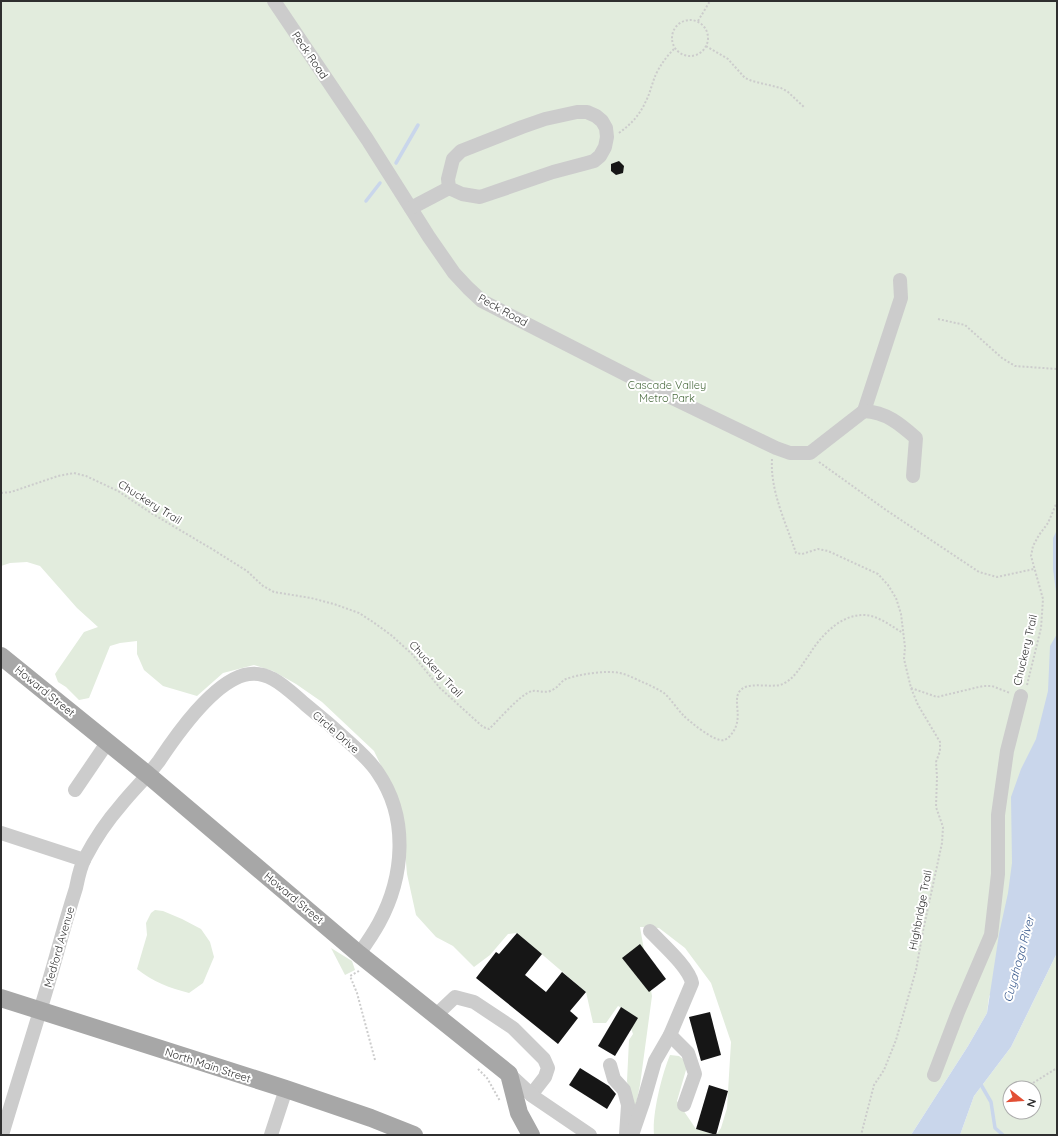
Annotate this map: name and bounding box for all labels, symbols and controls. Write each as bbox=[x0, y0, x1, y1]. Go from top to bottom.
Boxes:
street label: Peck Road bbox=[289, 28, 331, 82]
street label: Peck Road bbox=[476, 291, 530, 329]
park label: Cascade Valley Metro Park bbox=[628, 378, 706, 405]
street label: Chuckery Trail bbox=[116, 477, 184, 527]
street label: Chuckery Trail bbox=[1010, 613, 1040, 687]
street label: Chuckery Trail bbox=[406, 638, 466, 700]
street label: Howard Street bbox=[12, 663, 78, 720]
street label: Circle Drive bbox=[310, 708, 362, 756]
street label: Howard Street bbox=[261, 869, 327, 927]
street label: Highbridge Trail bbox=[905, 869, 935, 951]
street label: Medford Avenue bbox=[41, 905, 77, 989]
water label: Cuyahoga River bbox=[1000, 913, 1038, 1004]
street label: North Main Street bbox=[163, 1045, 253, 1086]
north arrow bbox=[1002, 1080, 1042, 1120]
text: N bbox=[1024, 1097, 1039, 1109]

